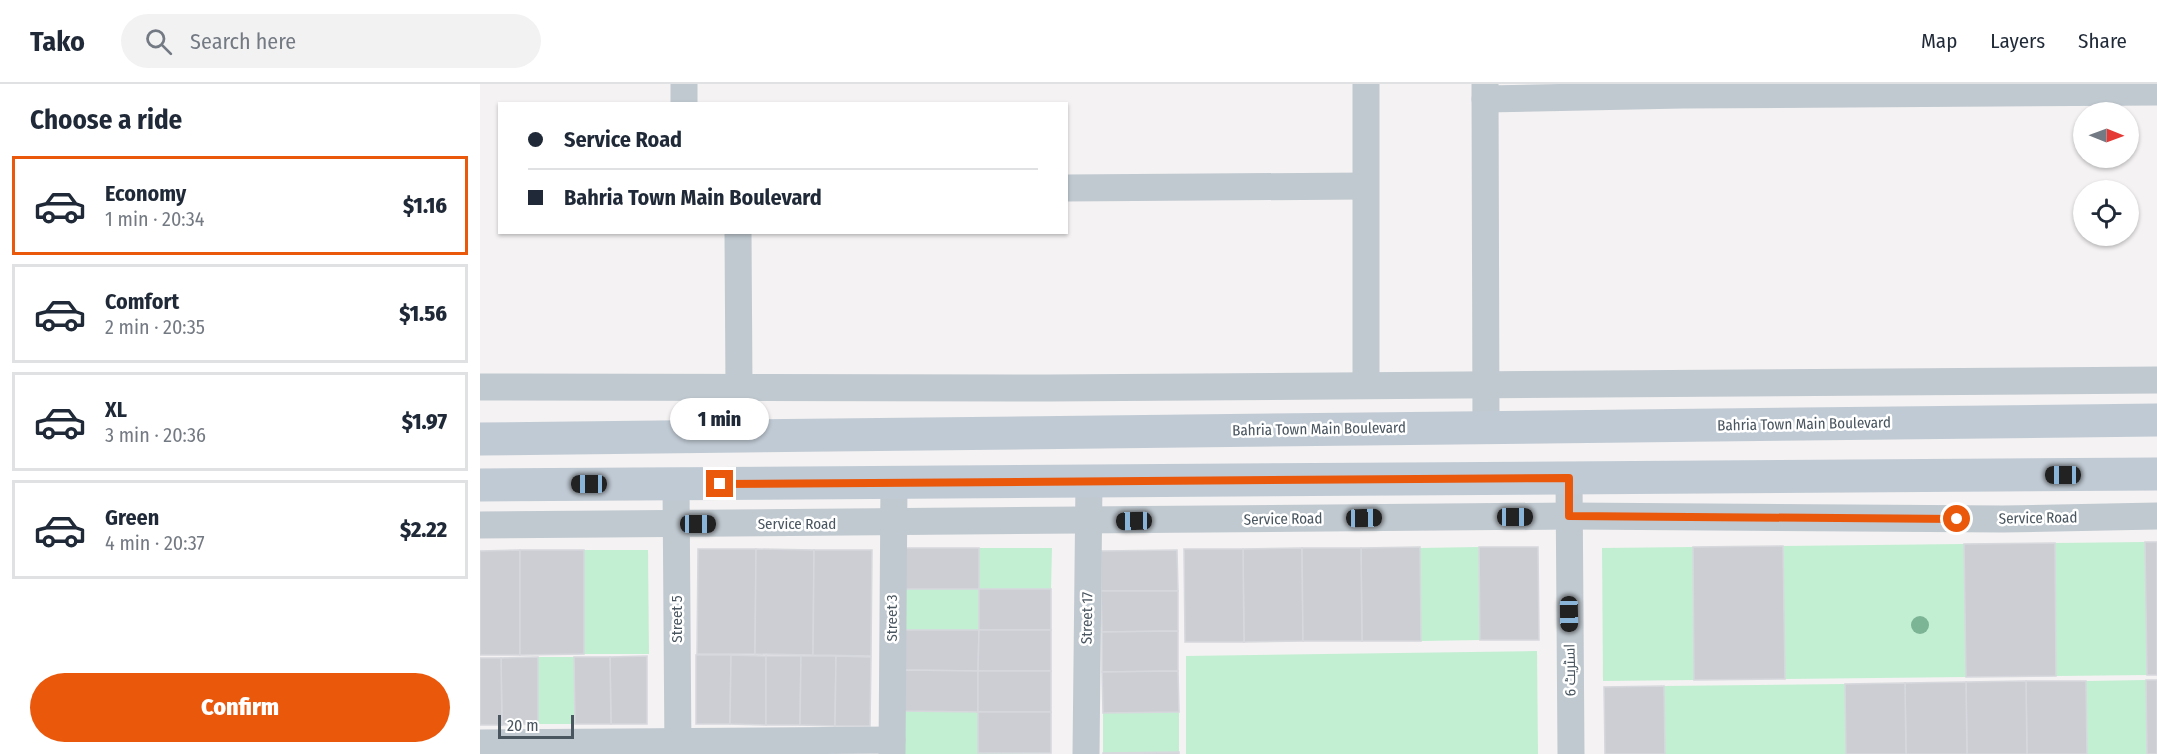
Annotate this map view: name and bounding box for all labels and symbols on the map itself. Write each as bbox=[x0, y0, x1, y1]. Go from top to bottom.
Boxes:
north arrow bbox=[2073, 102, 2139, 168]
callout: 1 min bbox=[670, 397, 770, 439]
street label: Bahria Town Main Boulevard bbox=[1717, 413, 1891, 435]
street label: Bahria Town Main Boulevard bbox=[1232, 418, 1406, 440]
car bbox=[2045, 466, 2081, 484]
route end bbox=[706, 470, 733, 497]
car bbox=[571, 475, 607, 493]
route start bbox=[1943, 505, 1970, 532]
car bbox=[1497, 508, 1533, 526]
street label: Service Road bbox=[1998, 508, 2078, 528]
street label: Service Road bbox=[1243, 509, 1323, 529]
car bbox=[1346, 509, 1382, 527]
car bbox=[1116, 512, 1152, 530]
car bbox=[680, 515, 716, 533]
street label: Service Road bbox=[758, 515, 836, 533]
street label: Street 17 bbox=[1078, 592, 1096, 644]
street label: Street 3 bbox=[883, 594, 901, 642]
street label: Street 5 bbox=[668, 595, 686, 643]
car bbox=[1560, 596, 1578, 632]
street label: اسٹریٹ 6 bbox=[1561, 644, 1579, 696]
scale bar bbox=[498, 712, 574, 740]

